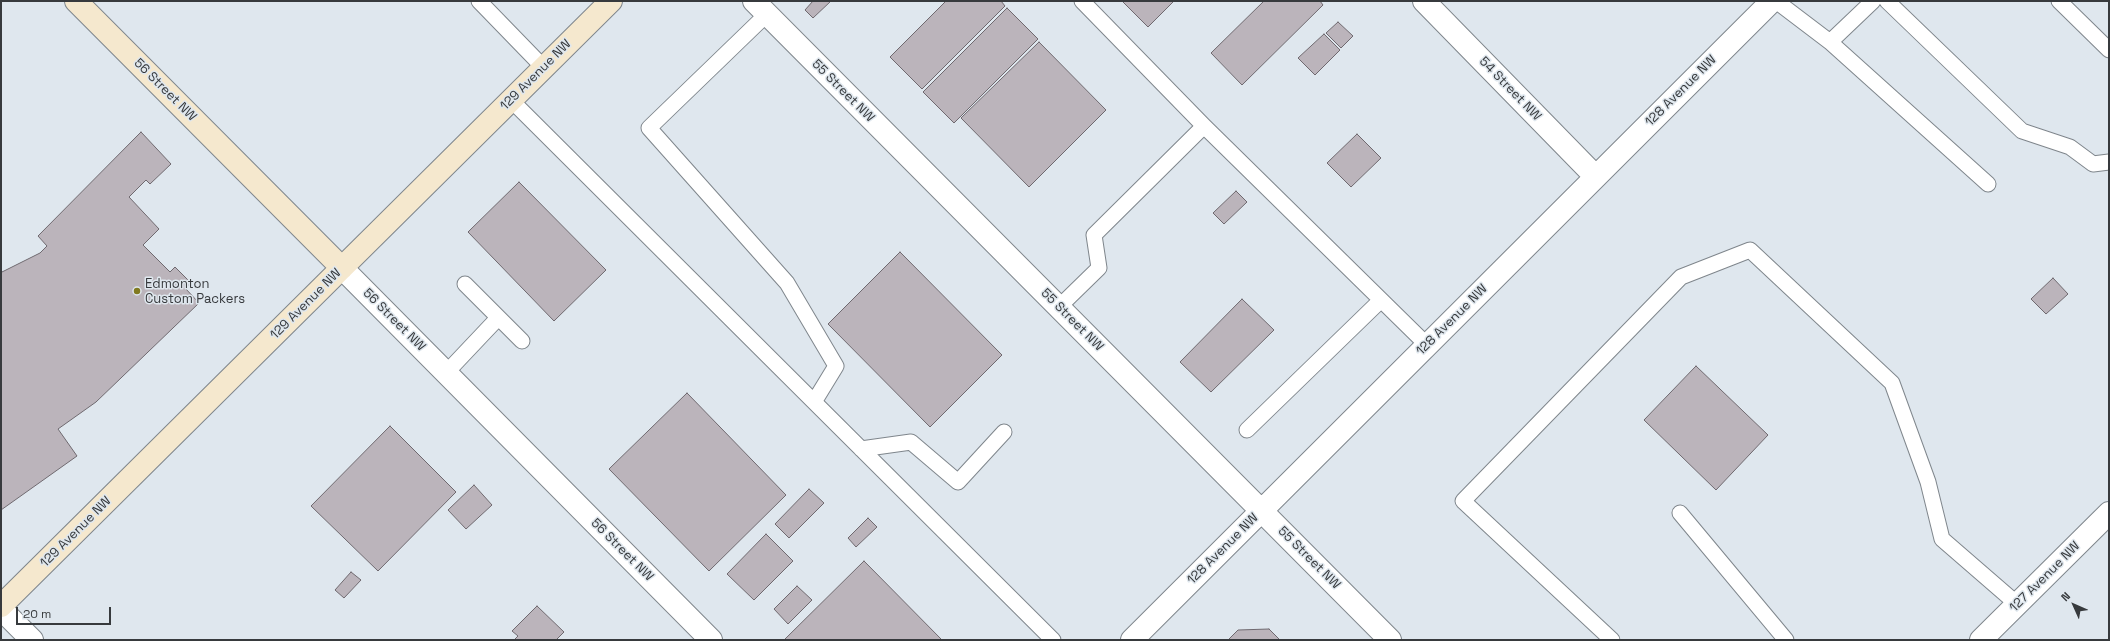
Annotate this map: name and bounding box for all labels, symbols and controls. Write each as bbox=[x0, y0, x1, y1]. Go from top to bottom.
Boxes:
street label: 129 Avenue NW bbox=[497, 36, 575, 114]
street label: 128 Avenue NW bbox=[1642, 52, 1720, 130]
street label: 54 Street NW bbox=[1476, 54, 1544, 124]
street label: 56 Street NW bbox=[130, 55, 200, 125]
street label: 55 Street NW bbox=[808, 56, 878, 126]
street label: 129 Avenue NW bbox=[267, 265, 345, 343]
place label: Edmonton Custom Packers bbox=[145, 276, 245, 307]
street label: 128 Avenue NW bbox=[1413, 281, 1491, 359]
street label: 56 Street NW bbox=[359, 285, 429, 355]
street label: 55 Street NW bbox=[1037, 285, 1107, 355]
marker: Edmonton Custom Packers bbox=[132, 286, 142, 296]
street label: 129 Avenue NW bbox=[37, 493, 115, 571]
street label: 128 Avenue NW bbox=[1184, 510, 1262, 588]
street label: 56 Street NW bbox=[587, 515, 657, 585]
street label: 55 Street NW bbox=[1274, 523, 1344, 593]
street label: 127 Avenue NW bbox=[2007, 539, 2083, 615]
north arrow bbox=[2054, 585, 2094, 625]
scale bar bbox=[18, 599, 113, 625]
text: 20 m bbox=[23, 606, 51, 622]

